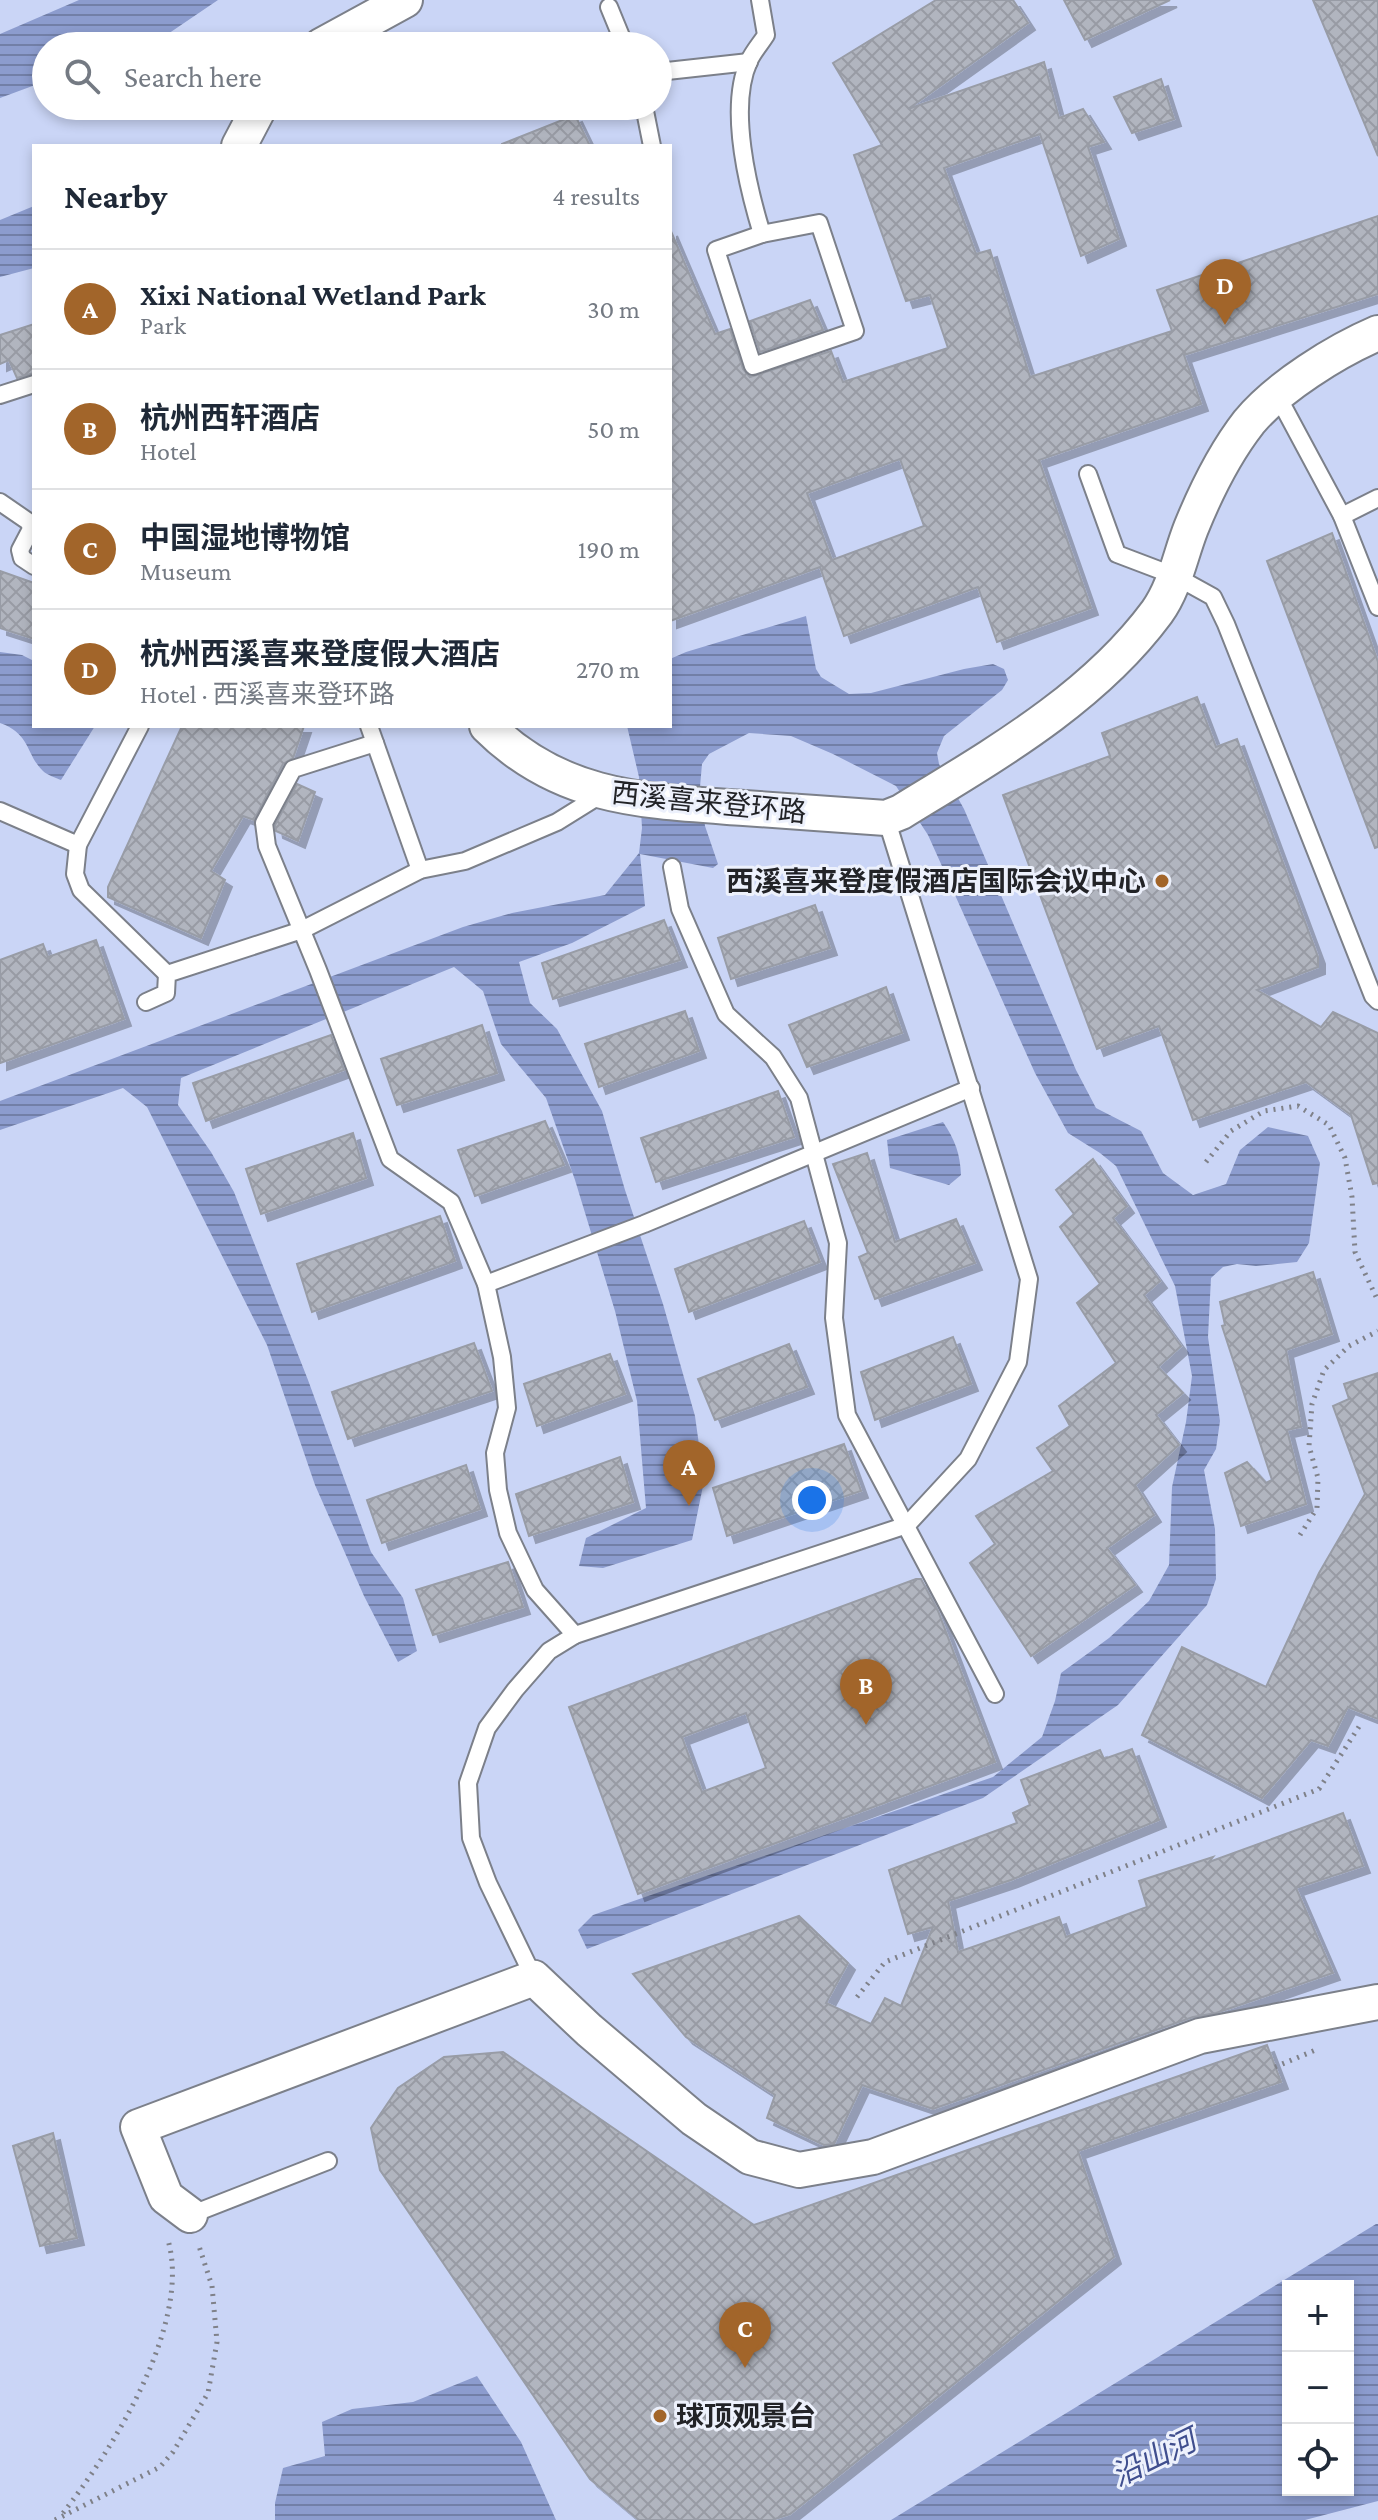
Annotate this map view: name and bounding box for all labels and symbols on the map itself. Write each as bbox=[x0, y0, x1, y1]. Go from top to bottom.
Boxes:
pin: D bbox=[1199, 259, 1251, 325]
street label: 西溪喜来登环路 bbox=[610, 777, 808, 828]
place label: 西溪喜来登度假酒店国际会议中心 bbox=[726, 866, 1146, 897]
marker: 西溪喜来登度假酒店国际会议中心 bbox=[1153, 872, 1171, 890]
pin: A bbox=[663, 1440, 715, 1506]
your location bbox=[792, 1480, 832, 1520]
pin: B bbox=[840, 1659, 892, 1725]
pin: C bbox=[719, 2302, 771, 2368]
place label: 球顶观景台 bbox=[676, 2401, 816, 2432]
marker: 球顶观景台 bbox=[651, 2407, 669, 2425]
water label: 沿山河 bbox=[1106, 2421, 1206, 2492]

